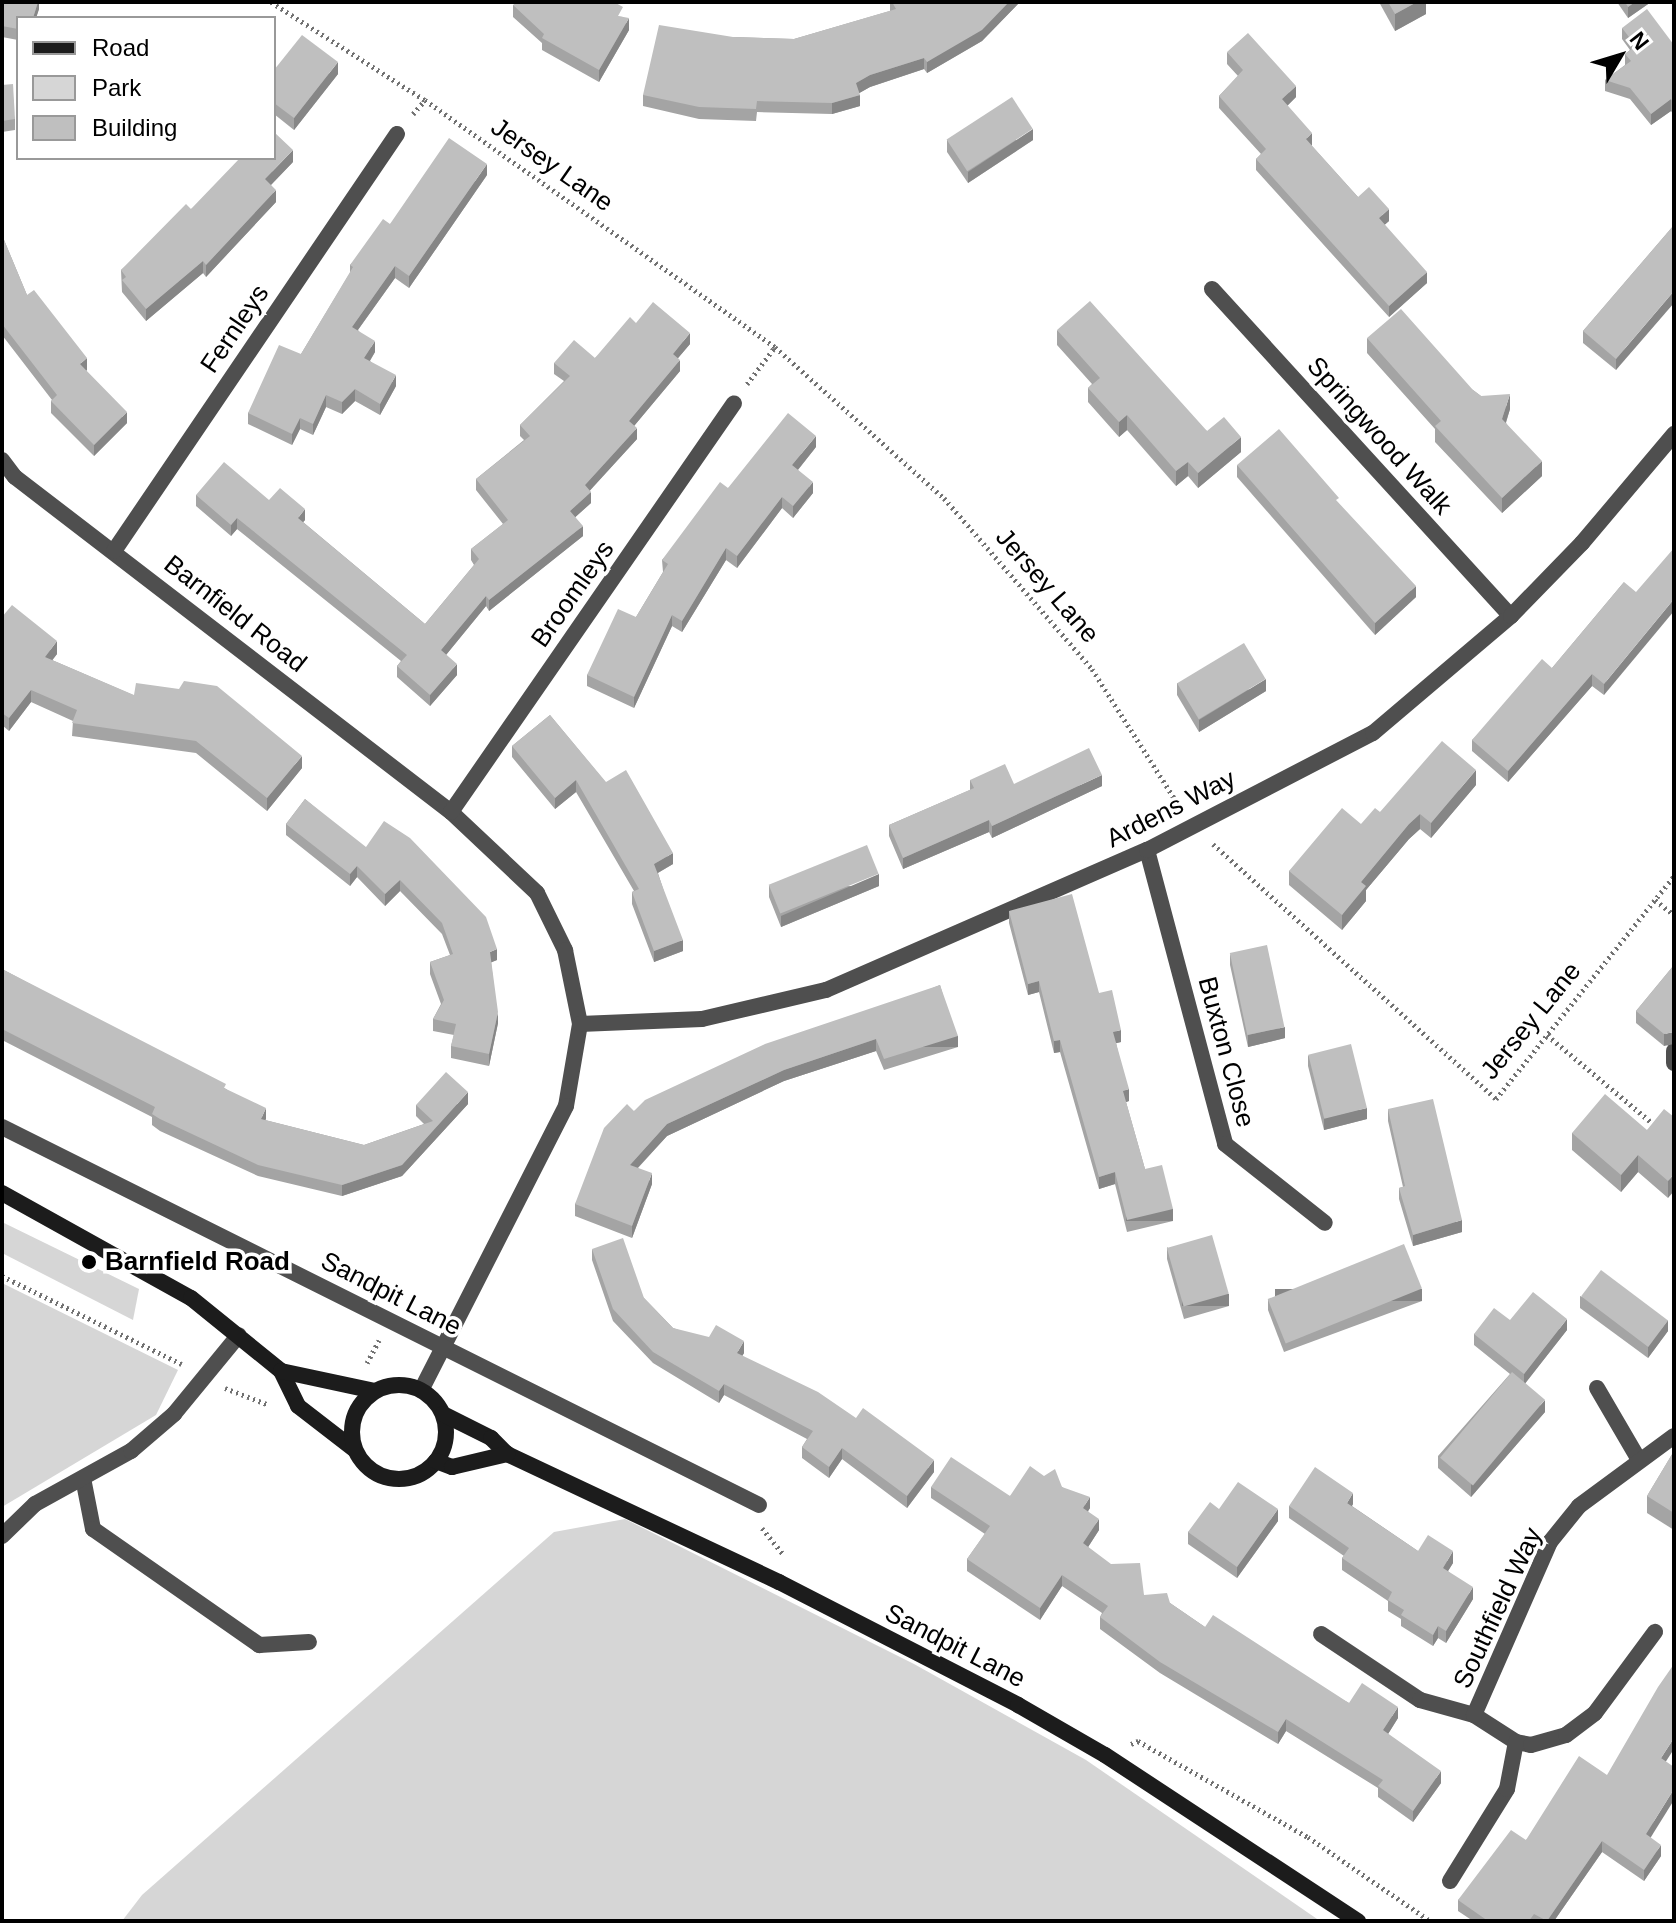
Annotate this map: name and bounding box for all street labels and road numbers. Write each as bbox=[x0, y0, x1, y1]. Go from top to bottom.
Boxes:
street label: Jersey Lane bbox=[485, 112, 619, 218]
street label: Fernleys bbox=[194, 279, 276, 379]
street label: Springwood Walk bbox=[1300, 351, 1458, 521]
street label: Jersey Lane bbox=[989, 522, 1105, 650]
street label: Broomleys bbox=[525, 535, 621, 653]
street label: Barnfield Road bbox=[158, 549, 312, 679]
street label: Ardens Way bbox=[1101, 763, 1241, 855]
street label: Jersey Lane bbox=[1474, 956, 1588, 1086]
street label: Buxton Close bbox=[1191, 973, 1261, 1131]
street label: Sandpit Lane bbox=[316, 1245, 466, 1343]
street label: Southfield Way bbox=[1447, 1523, 1549, 1693]
street label: Sandpit Lane bbox=[880, 1597, 1030, 1695]

